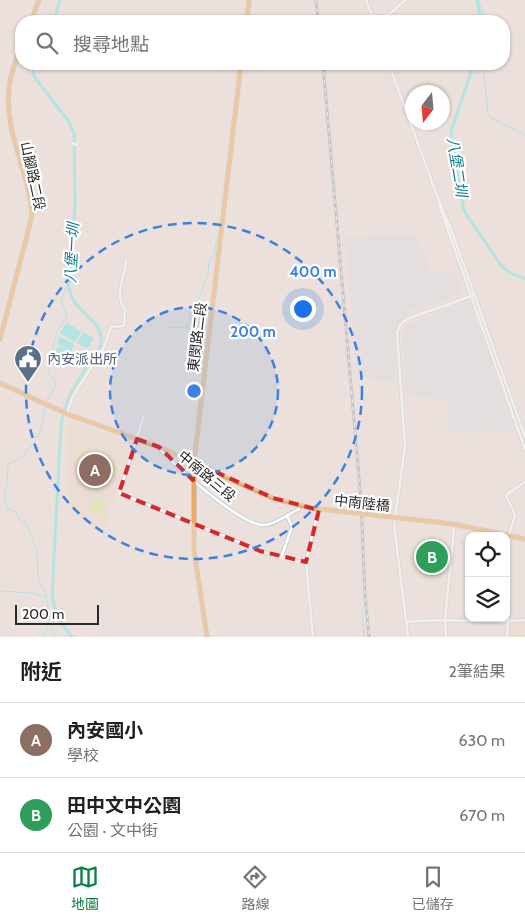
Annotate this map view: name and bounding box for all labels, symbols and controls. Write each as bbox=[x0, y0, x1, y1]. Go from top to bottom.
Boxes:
search box bbox=[15, 15, 510, 70]
icon: search bbox=[33, 29, 61, 57]
text: 搜尋地點 bbox=[73, 33, 149, 56]
north arrow bbox=[405, 85, 450, 130]
water label: 八堡二圳 bbox=[443, 136, 471, 200]
street label: 山腳路二段 bbox=[17, 140, 49, 212]
water label: 八堡一圳 bbox=[61, 221, 83, 283]
text: 400 m bbox=[290, 263, 336, 281]
your location bbox=[290, 296, 316, 322]
street label: 東閔路二段 bbox=[184, 301, 210, 373]
text: 200 m bbox=[230, 323, 276, 341]
public building icon: 內安派出所 bbox=[13, 344, 43, 383]
place label: 內安派出所 bbox=[47, 350, 117, 368]
centre of rings bbox=[185, 382, 203, 400]
street label: 中南路三段 bbox=[174, 447, 240, 505]
pin: A bbox=[79, 451, 111, 489]
street label: 中南陸橋 bbox=[333, 491, 391, 515]
map controls bbox=[465, 532, 510, 622]
button: locate bbox=[465, 532, 510, 577]
pin: B bbox=[416, 538, 448, 576]
button: layers bbox=[465, 577, 510, 622]
scale bar bbox=[15, 602, 99, 625]
text: 200 m bbox=[22, 605, 64, 623]
text: 附近 bbox=[20, 659, 62, 684]
text: 2筆結果 bbox=[449, 662, 505, 681]
text: 內安國小 bbox=[67, 719, 143, 742]
text: A bbox=[31, 731, 41, 750]
text: 630 m bbox=[458, 731, 505, 750]
text: 學校 bbox=[67, 746, 99, 765]
text: 田中文中公園 bbox=[67, 794, 181, 817]
text: B bbox=[31, 806, 41, 825]
text: 670 m bbox=[459, 806, 505, 825]
text: 公園 · 文中街 bbox=[67, 821, 158, 840]
tab: 地圖 bbox=[71, 863, 99, 913]
tab: 路線 bbox=[241, 863, 269, 913]
tab: 已儲存 bbox=[412, 863, 454, 913]

